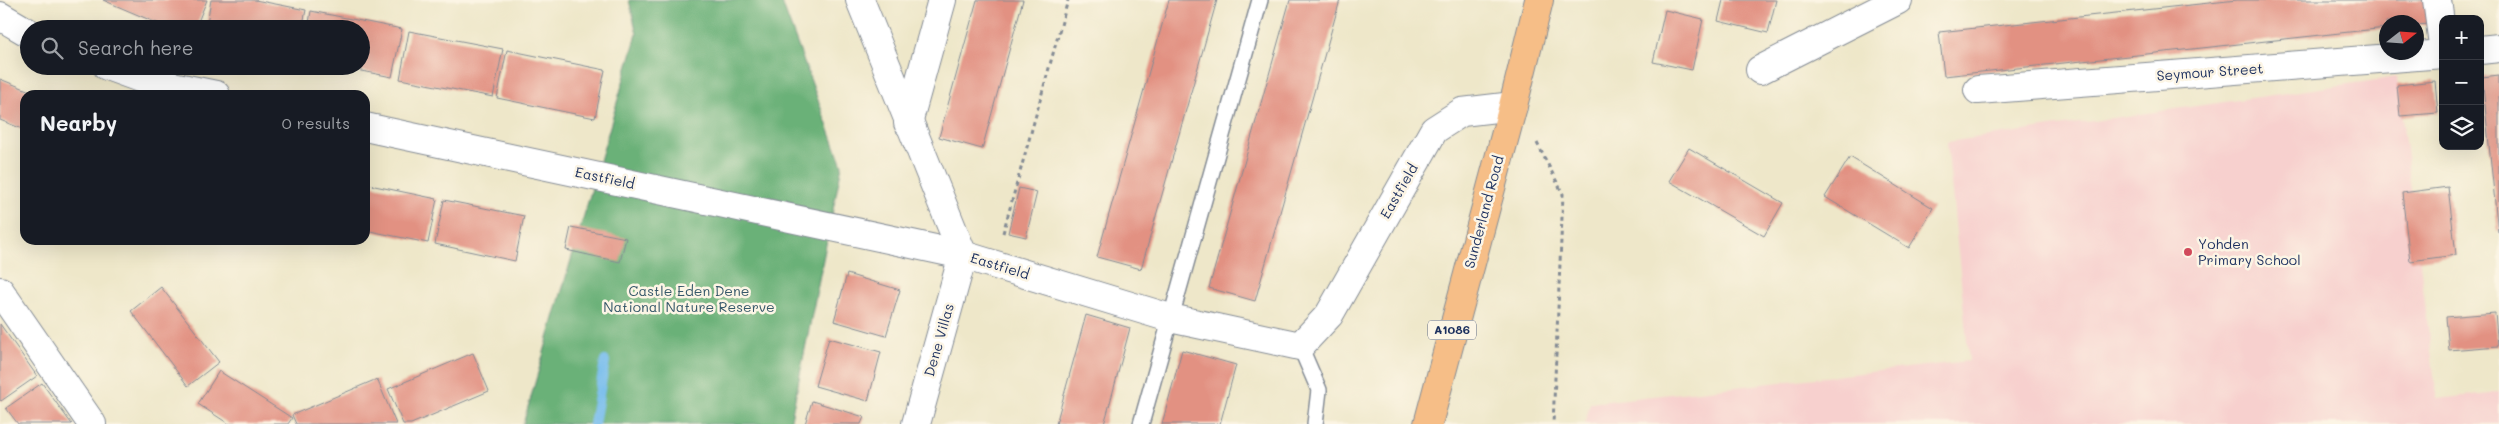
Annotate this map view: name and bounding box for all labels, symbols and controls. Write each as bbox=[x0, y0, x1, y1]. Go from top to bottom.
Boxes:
north arrow bbox=[2379, 15, 2424, 60]
map controls bbox=[2439, 15, 2484, 150]
button: + bbox=[2439, 15, 2484, 60]
search box bbox=[20, 20, 370, 75]
icon: search bbox=[38, 34, 66, 62]
text: Search here bbox=[78, 35, 194, 60]
street label: Seymour Street bbox=[2156, 58, 2264, 85]
button: − bbox=[2439, 60, 2484, 105]
button: layers bbox=[2439, 105, 2484, 150]
text: Nearby bbox=[40, 109, 117, 136]
text: 0 results bbox=[282, 112, 350, 133]
street label: Sunderland Road bbox=[1459, 153, 1508, 270]
street label: Eastfield bbox=[1375, 160, 1422, 222]
street label: Eastfield bbox=[574, 162, 637, 193]
place label: Yohden Primary School bbox=[2198, 234, 2301, 269]
marker: Yohden Primary School bbox=[2182, 246, 2194, 258]
street label: Eastfield bbox=[968, 248, 1032, 283]
park label: Castle Eden Dene National Nature Reserve bbox=[603, 281, 775, 316]
street label: Dene Villas bbox=[919, 301, 958, 379]
road number: A1086 bbox=[1428, 320, 1476, 340]

